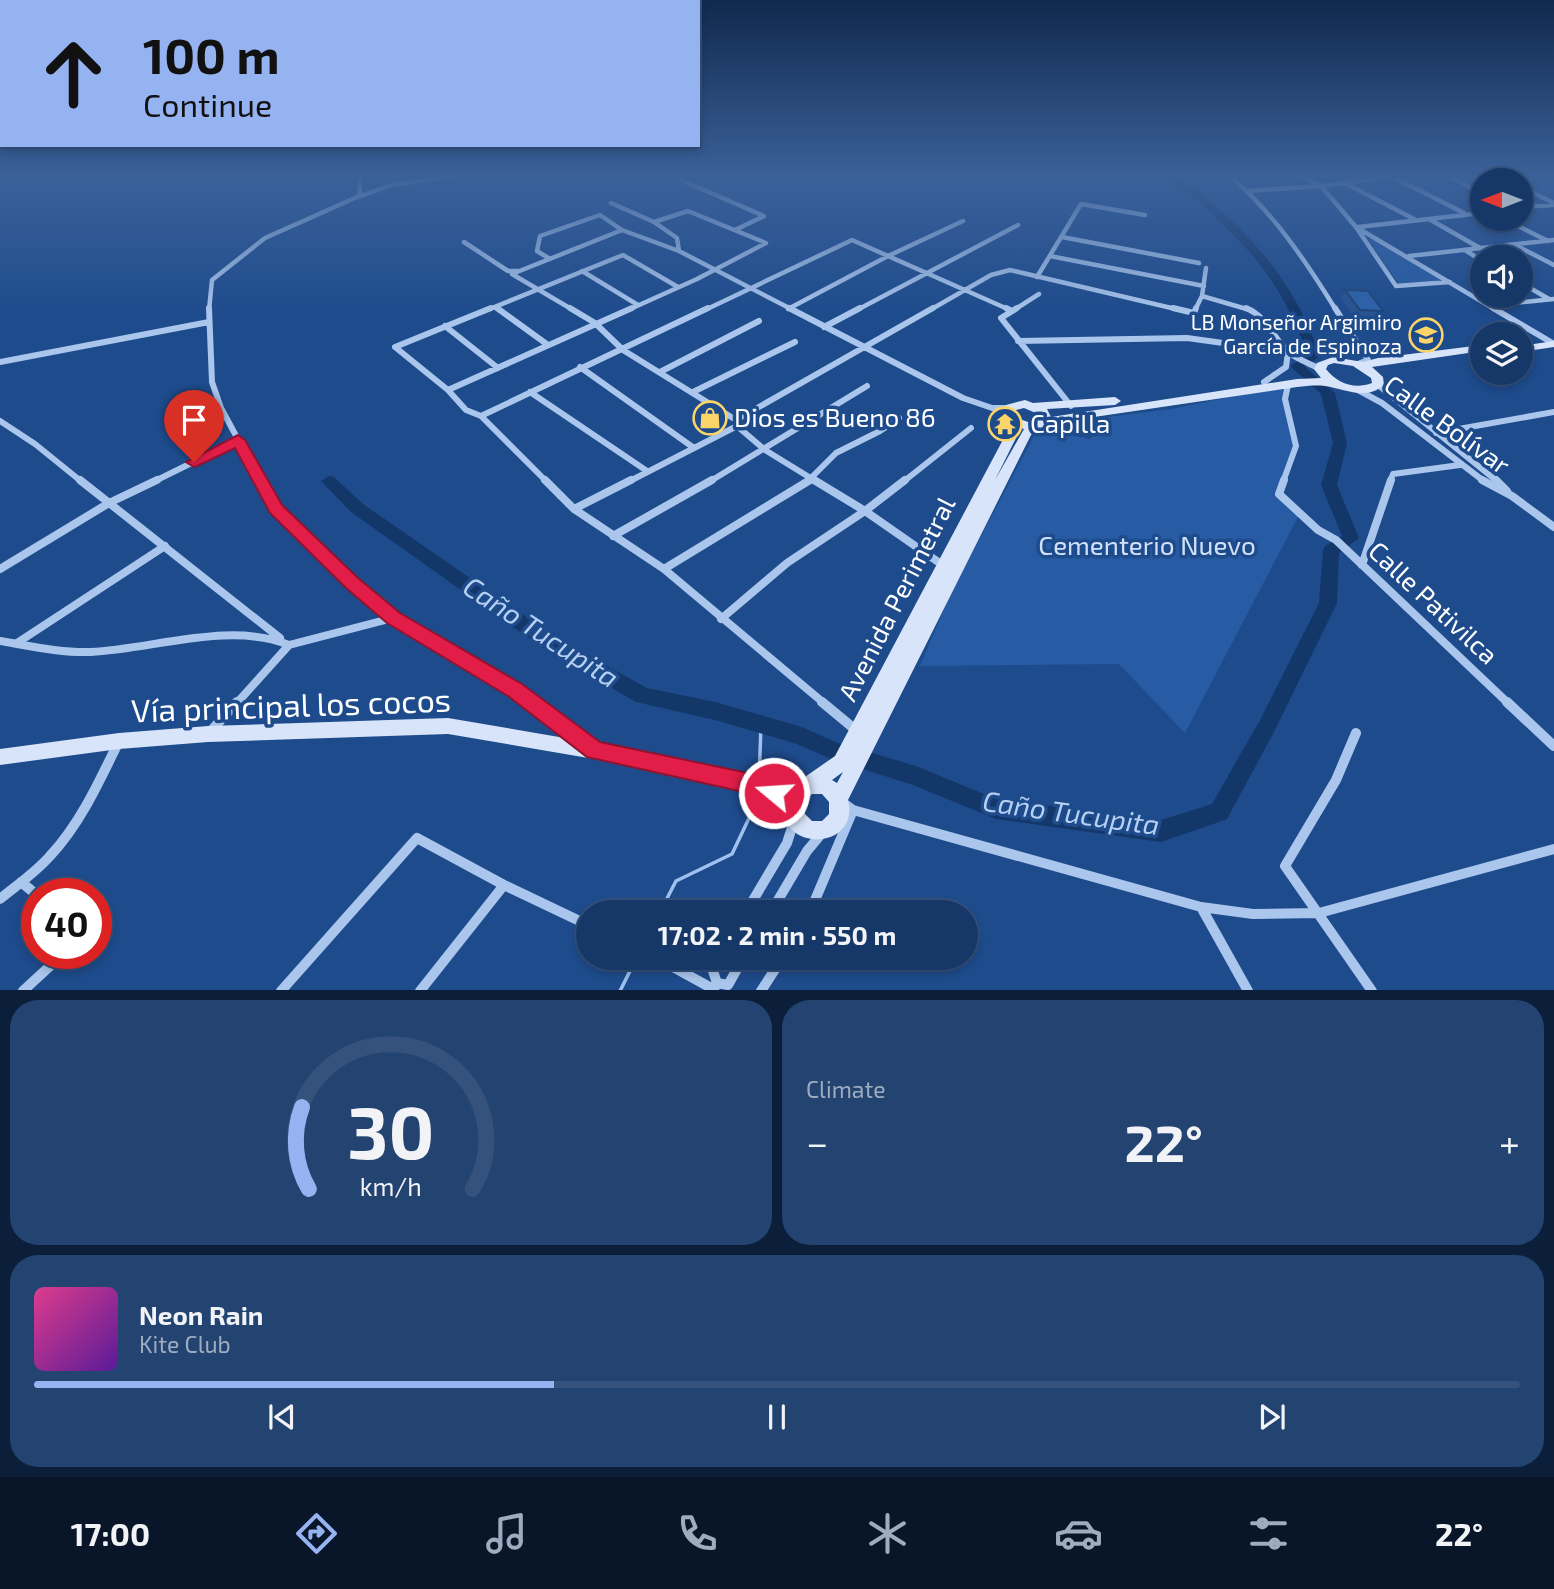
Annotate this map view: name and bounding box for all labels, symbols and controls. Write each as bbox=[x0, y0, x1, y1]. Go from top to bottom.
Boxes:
text: 100 m bbox=[143, 25, 280, 84]
icon: ahead bbox=[28, 28, 119, 119]
text: Continue bbox=[143, 85, 272, 123]
north arrow bbox=[1470, 168, 1533, 231]
map controls bbox=[1470, 168, 1533, 385]
button: sound bbox=[1470, 245, 1533, 308]
place label: LB Monseñor Argimiro García de Espinoza bbox=[1191, 309, 1402, 358]
school or university icon: LB Monseñor Argimiro García de Espinoza bbox=[1407, 316, 1445, 354]
button: layers bbox=[1470, 322, 1533, 385]
street label: Calle Bolívar bbox=[1379, 368, 1517, 480]
pin bbox=[164, 390, 224, 462]
shop icon: Dios es Bueno 86 bbox=[691, 399, 729, 437]
icon: arrive bbox=[175, 401, 213, 439]
place label: Dios es Bueno 86 bbox=[734, 401, 936, 432]
temple icon: Capilla bbox=[986, 405, 1024, 443]
place label: Capilla bbox=[1030, 407, 1110, 438]
street label: Avenida Perimetral bbox=[831, 491, 961, 706]
park label: Cementerio Nuevo bbox=[1038, 529, 1256, 560]
street label: Calle Pativilca bbox=[1363, 534, 1505, 670]
water label: Caño Tucupita bbox=[458, 568, 626, 694]
street label: Vía principal los cocos bbox=[130, 679, 452, 729]
position arrow bbox=[737, 756, 811, 830]
water label: Caño Tucupita bbox=[981, 783, 1162, 841]
speed limit sign: 40 bbox=[21, 878, 112, 969]
text: 17:02 · 2 min · 550 m bbox=[658, 919, 896, 950]
text: Climate bbox=[806, 1075, 886, 1103]
text: 30 bbox=[347, 1086, 435, 1174]
text: 22° bbox=[1124, 1110, 1203, 1172]
text: − bbox=[806, 1119, 828, 1165]
text: + bbox=[1499, 1119, 1520, 1165]
text: km/h bbox=[360, 1170, 422, 1200]
text: Neon Rain bbox=[139, 1299, 263, 1330]
text: Kite Club bbox=[139, 1330, 231, 1358]
icon: previous bbox=[263, 1398, 301, 1436]
icon: pause bbox=[758, 1398, 796, 1436]
icon: next bbox=[1253, 1398, 1291, 1436]
icon: directions bbox=[292, 1509, 341, 1558]
icon: music bbox=[482, 1509, 531, 1558]
icon: phone bbox=[673, 1509, 722, 1558]
icon: climate bbox=[863, 1509, 912, 1558]
icon: car bbox=[1054, 1509, 1103, 1558]
icon: filters bbox=[1244, 1509, 1293, 1558]
text: 17:00 bbox=[71, 1514, 150, 1552]
text: 22° bbox=[1435, 1514, 1483, 1552]

